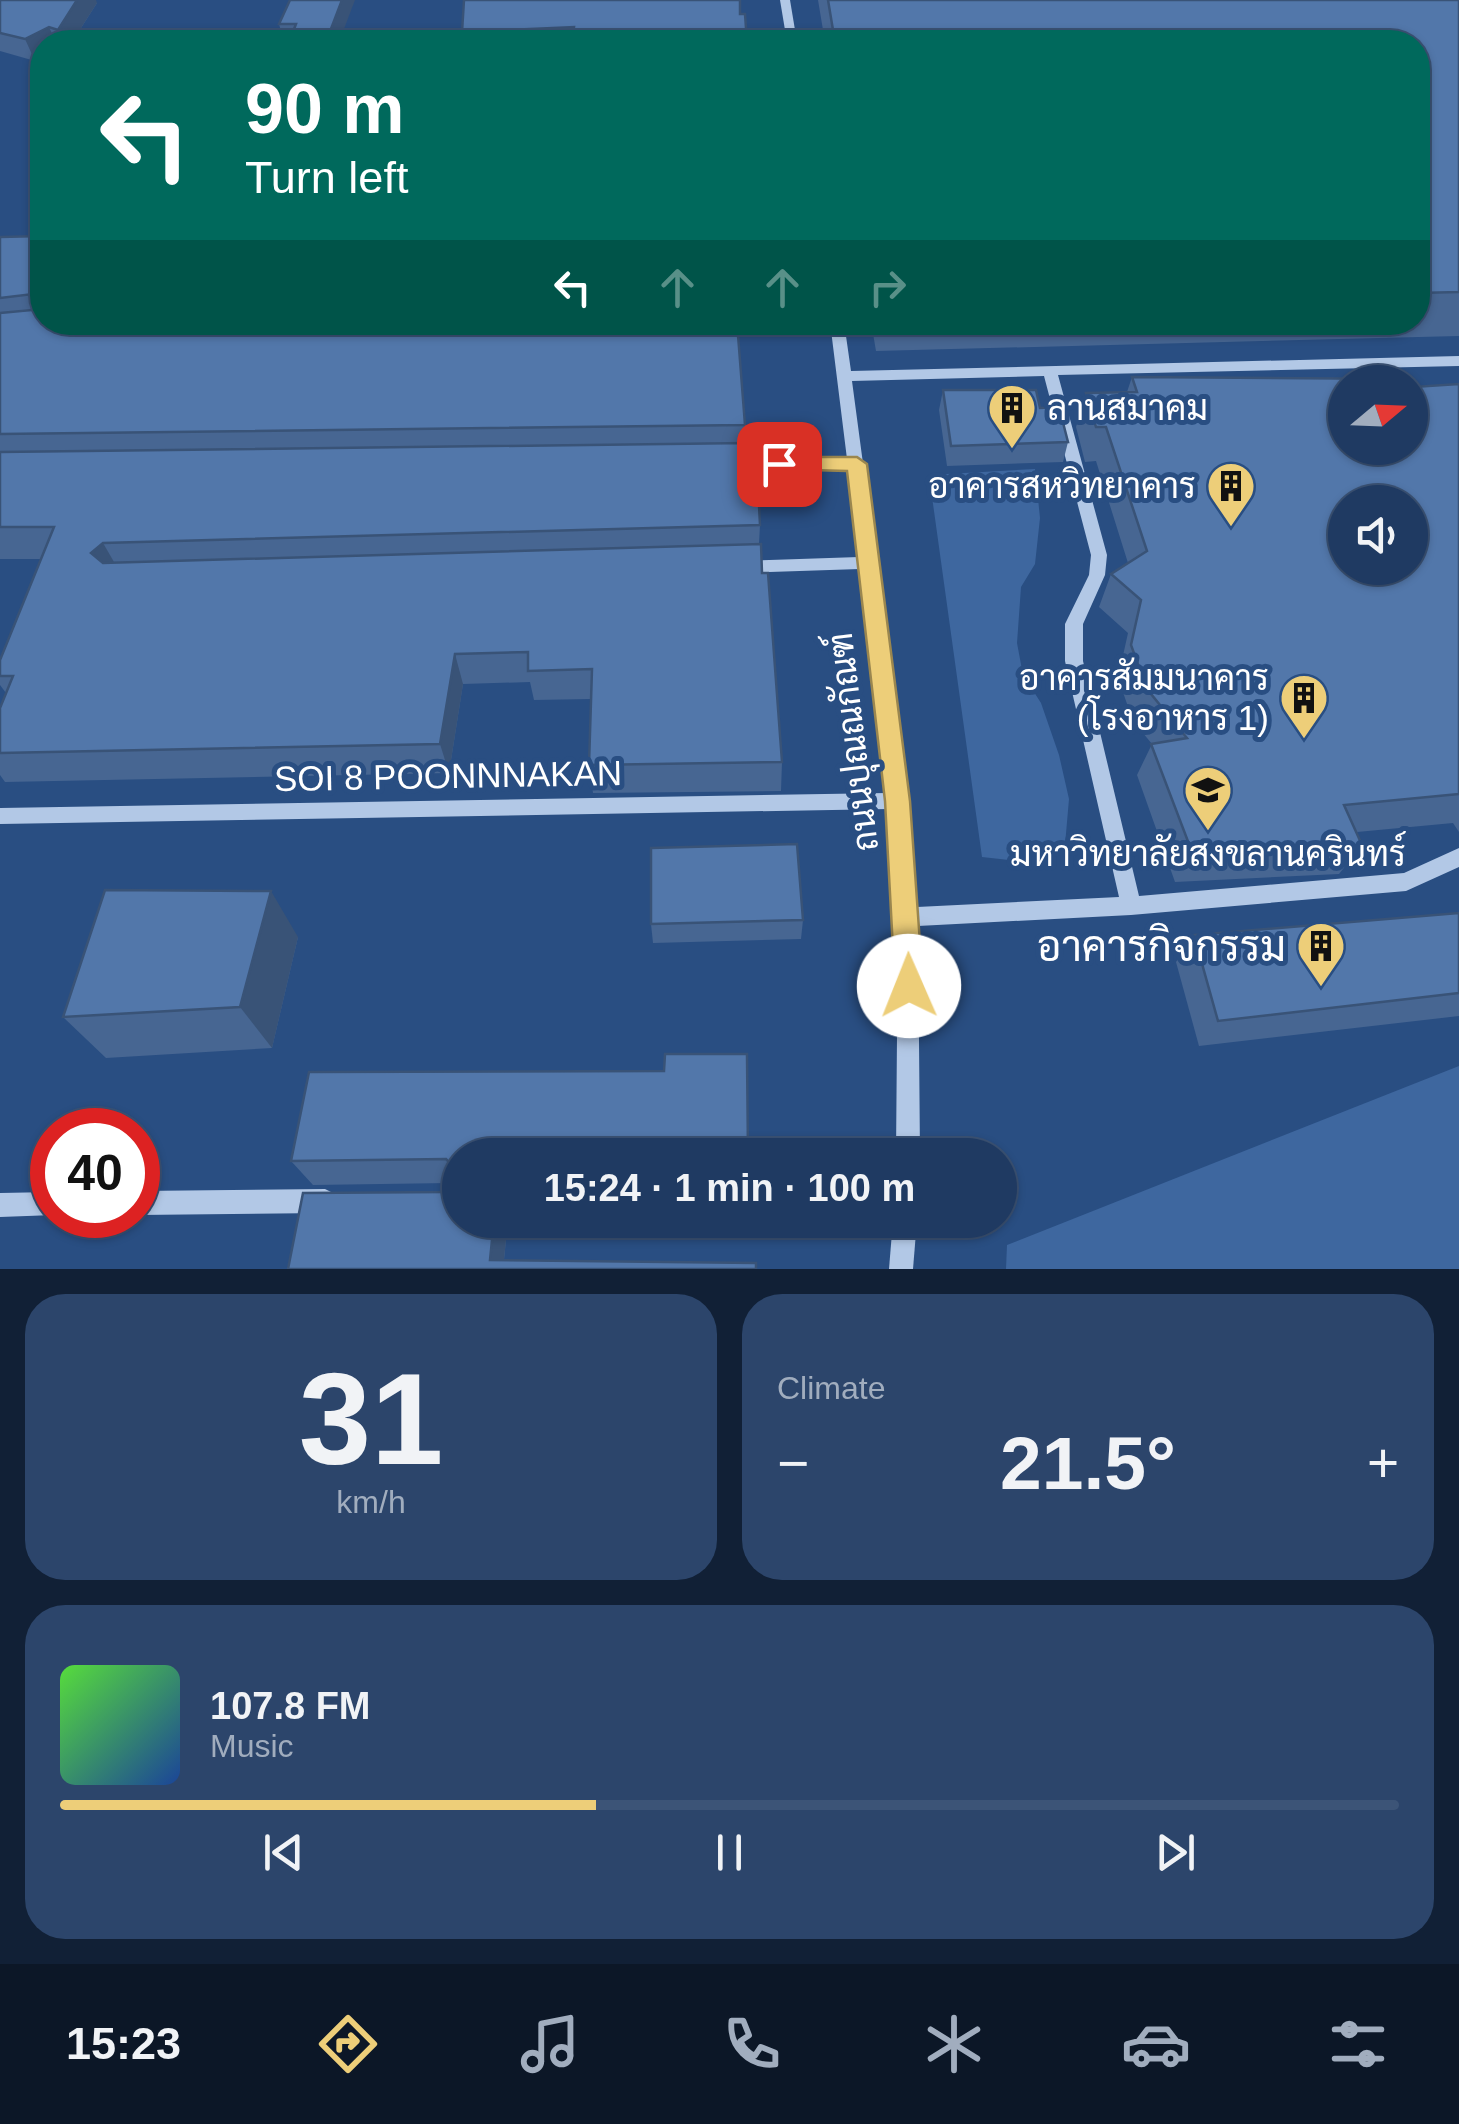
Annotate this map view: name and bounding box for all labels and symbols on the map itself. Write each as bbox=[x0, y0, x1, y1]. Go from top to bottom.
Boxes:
north arrow bbox=[1328, 365, 1428, 465]
building icon: ลานสมาคม bbox=[986, 382, 1038, 450]
place label: ลานสมาคม bbox=[1047, 388, 1208, 427]
pin bbox=[737, 422, 822, 507]
building icon: อาคารสหวิทยาคาร bbox=[1205, 460, 1257, 528]
place label: อาคารสหวิทยาคาร bbox=[928, 466, 1196, 505]
street label: ถนนปุณณกัณฑ์ bbox=[817, 630, 890, 854]
place label: อาคารสัมมนาคาร (โรงอาหาร 1) bbox=[1019, 657, 1269, 737]
building icon: อาคารสัมมนาคาร (โรงอาหาร 1) bbox=[1278, 672, 1330, 740]
street label: SOI 8 POONNNAKAN bbox=[274, 753, 622, 798]
school or university icon: มหาวิทยาลัยสงขลานครินทร์ bbox=[1182, 764, 1234, 832]
place label: มหาวิทยาลัยสงขลานครินทร์ bbox=[1010, 831, 1406, 873]
building icon: อาคารกิจกรรม bbox=[1295, 920, 1347, 988]
place label: อาคารกิจกรรม bbox=[1037, 922, 1286, 970]
position arrow bbox=[857, 934, 961, 1038]
speed limit sign: 40 bbox=[30, 1108, 160, 1238]

